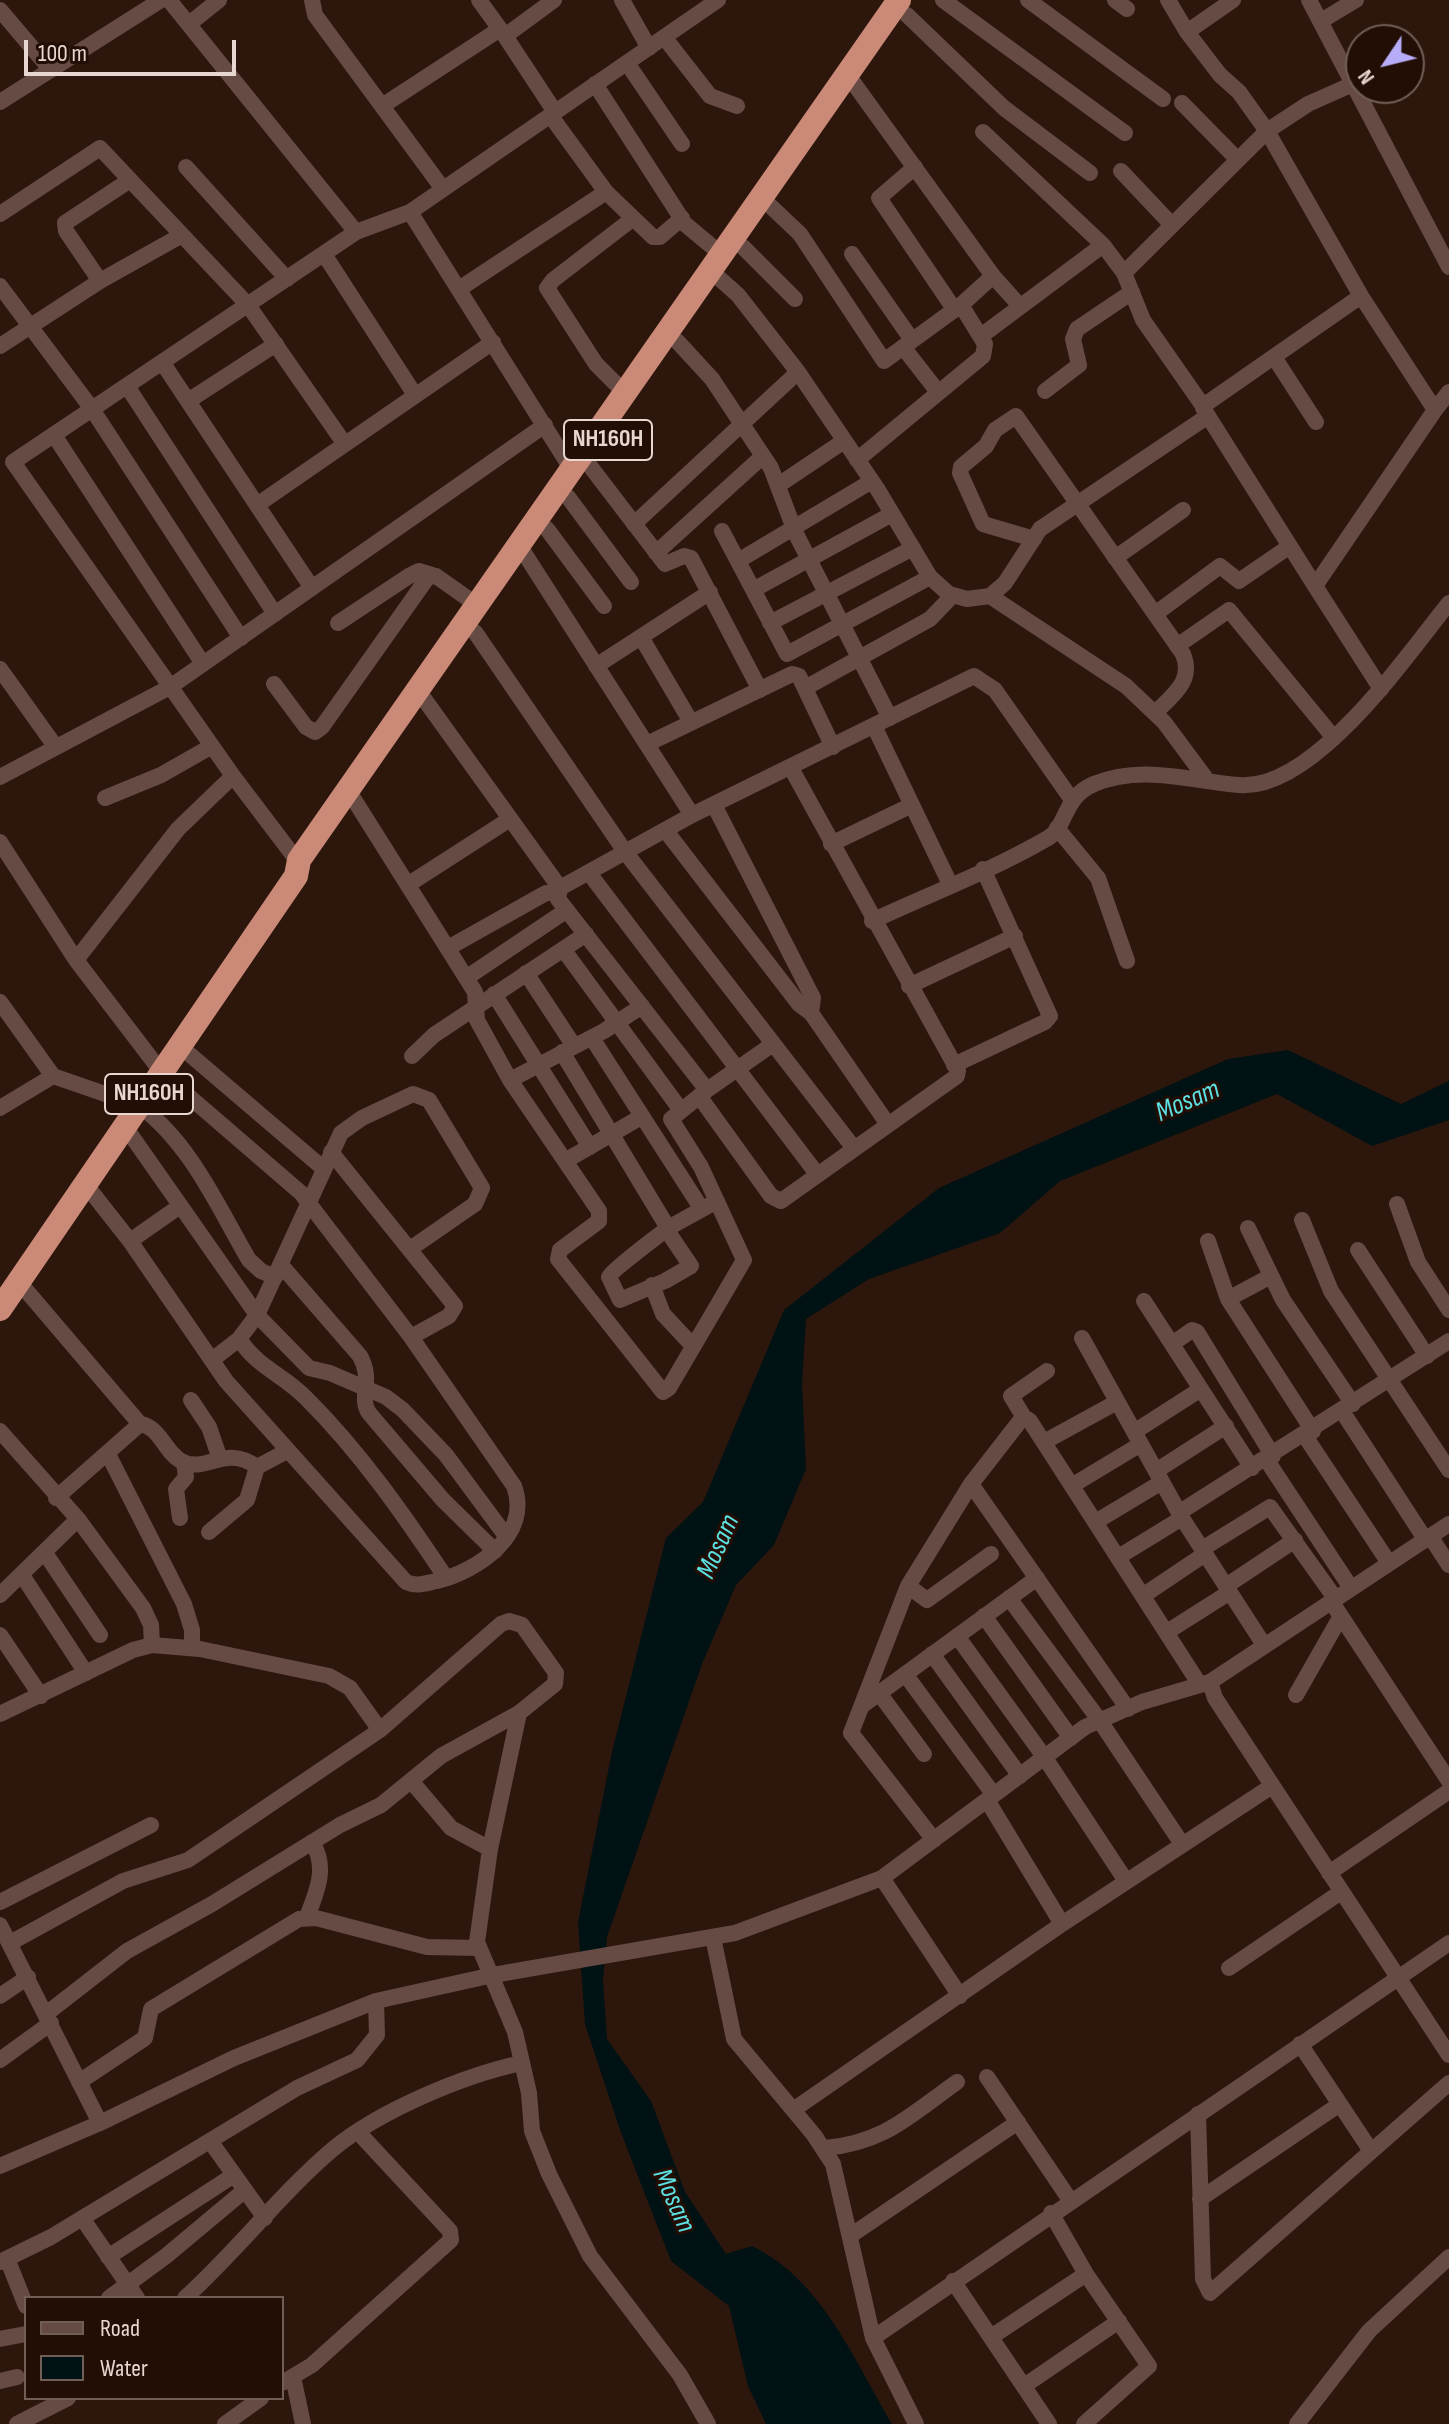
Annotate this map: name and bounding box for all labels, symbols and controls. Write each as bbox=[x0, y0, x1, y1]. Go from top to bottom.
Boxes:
scale bar bbox=[28, 24, 240, 74]
north arrow bbox=[1345, 24, 1425, 104]
text: 100 m bbox=[38, 39, 87, 68]
text: N bbox=[1352, 64, 1381, 89]
road number: NH160H bbox=[564, 420, 652, 460]
road number: NH160H bbox=[105, 1074, 193, 1114]
water label: Mosam bbox=[1151, 1074, 1225, 1130]
water label: Mosam bbox=[690, 1510, 748, 1584]
water label: Mosam bbox=[644, 2164, 702, 2238]
legend bbox=[24, 2296, 284, 2400]
text: Road bbox=[100, 2314, 140, 2343]
text: Water bbox=[100, 2354, 148, 2383]

